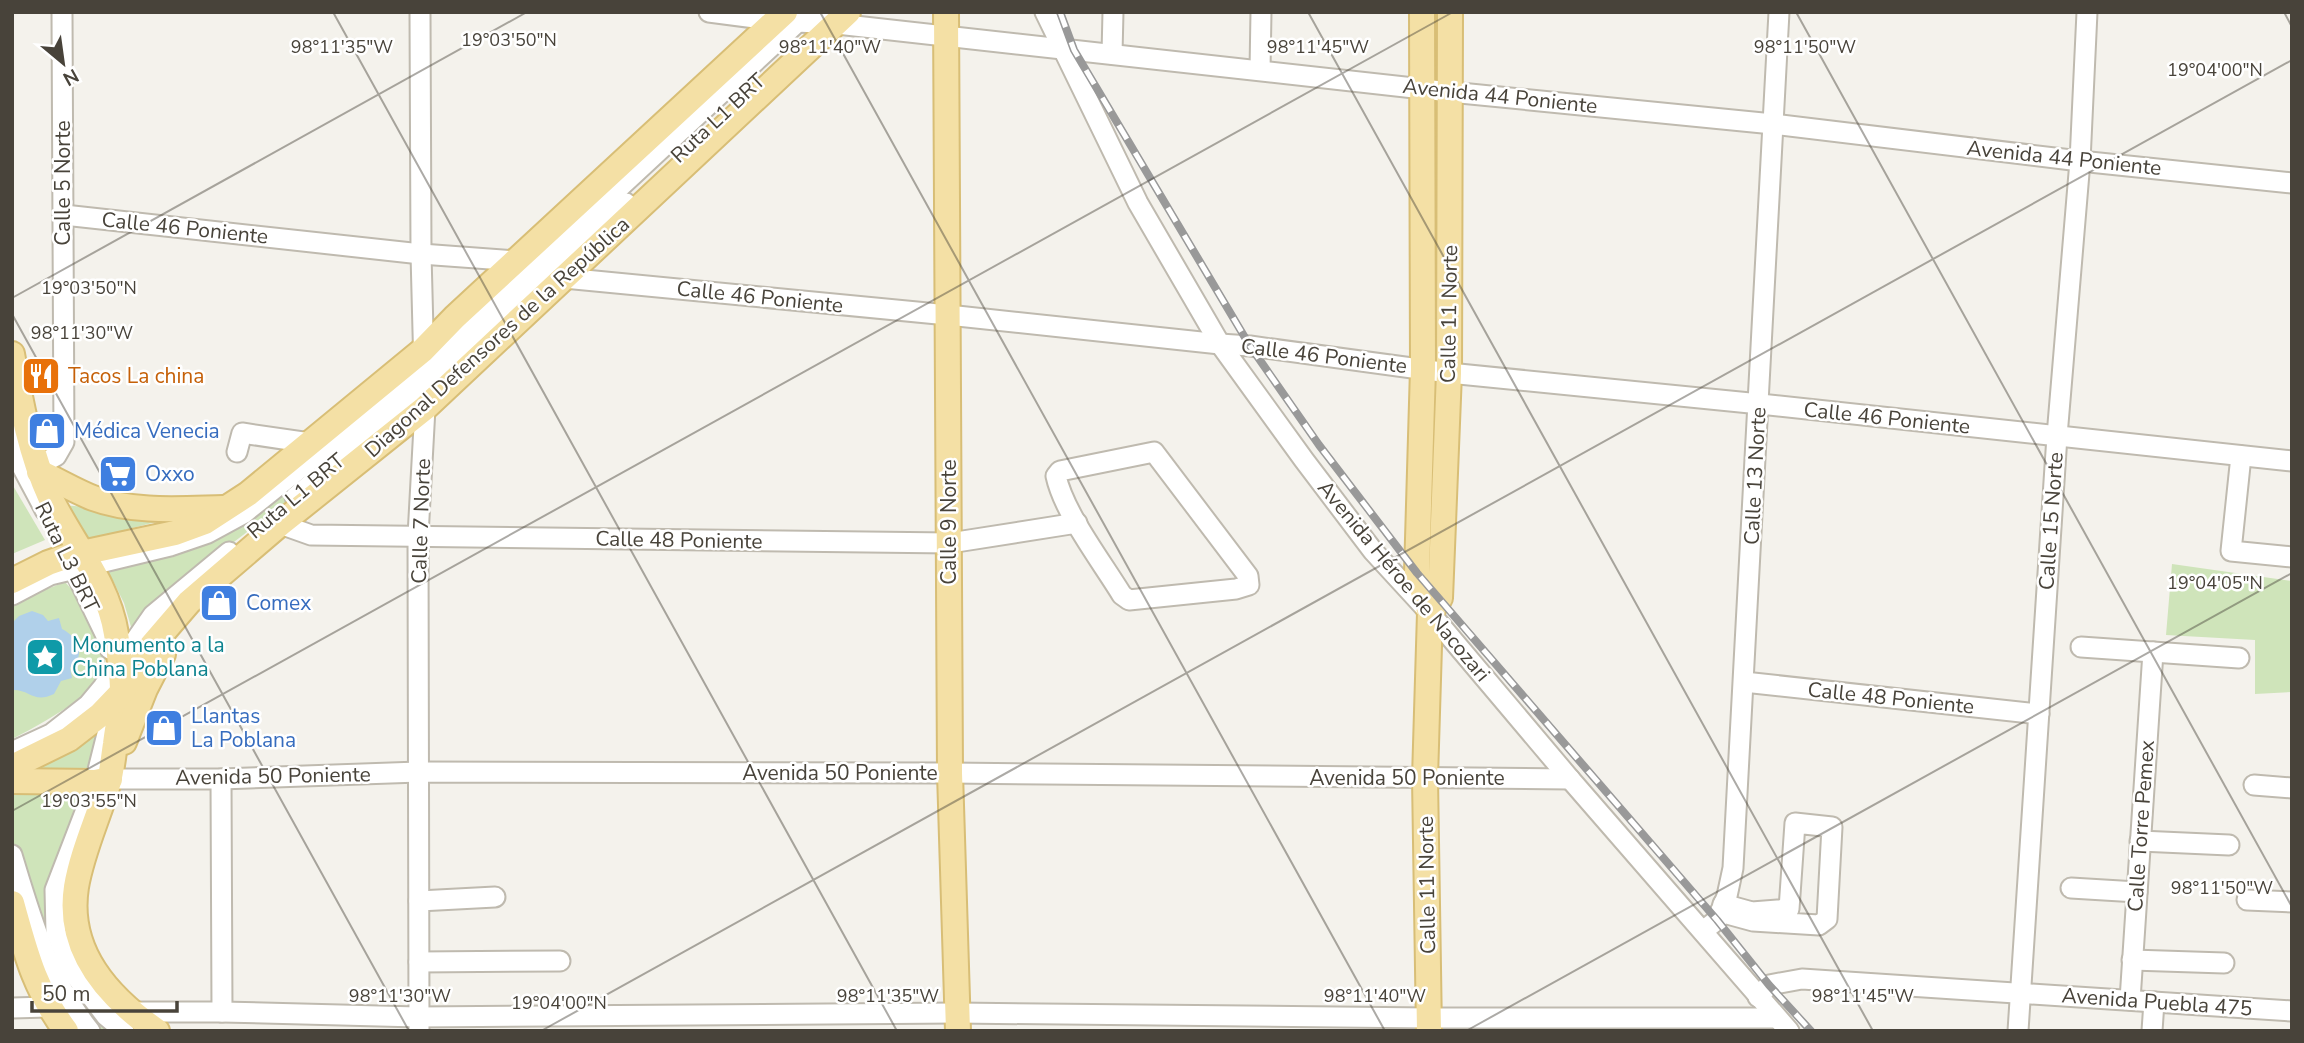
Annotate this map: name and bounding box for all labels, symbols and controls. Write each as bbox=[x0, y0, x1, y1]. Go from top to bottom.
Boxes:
north arrow bbox=[28, 28, 98, 98]
text: 19°03'50"N bbox=[461, 28, 557, 52]
text: 98°11'35"W bbox=[291, 35, 393, 59]
text: 98°11'40"W bbox=[779, 35, 881, 59]
text: 98°11'45"W bbox=[1267, 35, 1369, 59]
text: 98°11'50"W bbox=[1754, 35, 1856, 59]
text: 19°04'00"N bbox=[2167, 58, 2263, 82]
text: N bbox=[58, 62, 83, 92]
street label: Ruta L1 BRT bbox=[665, 67, 772, 169]
street label: Avenida 44 Poniente bbox=[1401, 72, 1599, 120]
street label: Calle 5 Norte bbox=[49, 120, 77, 246]
street label: Avenida 44 Poniente bbox=[1965, 134, 2163, 182]
street label: Calle 46 Poniente bbox=[100, 205, 270, 251]
street label: Diagonal Defensores de la República bbox=[359, 210, 635, 464]
street label: Calle 11 Norte bbox=[1434, 245, 1464, 383]
street label: Calle 46 Poniente bbox=[675, 274, 845, 320]
text: 19°03'50"N bbox=[41, 276, 137, 300]
text: 98°11'30"W bbox=[31, 321, 133, 345]
street label: Calle 46 Poniente bbox=[1239, 332, 1409, 380]
restaurant icon: Tacos La china bbox=[20, 355, 62, 397]
place label: Tacos La china bbox=[68, 362, 204, 390]
street label: Calle 46 Poniente bbox=[1802, 395, 1972, 441]
street label: Calle 13 Norte bbox=[1737, 406, 1773, 546]
shop icon: Médica Venecia bbox=[26, 410, 68, 452]
place label: Médica Venecia bbox=[74, 417, 220, 445]
street label: Ruta L1 BRT bbox=[241, 447, 351, 545]
street label: Calle 15 Norte bbox=[2032, 451, 2070, 591]
supermarket icon: Oxxo bbox=[97, 453, 139, 495]
street label: Calle 7 Norte bbox=[405, 458, 437, 584]
street label: Calle 9 Norte bbox=[935, 459, 963, 585]
place label: Oxxo bbox=[145, 460, 195, 488]
street label: Avenida Héroe de Nacozari bbox=[1311, 474, 1497, 688]
street label: Ruta L3 BRT bbox=[28, 497, 106, 617]
street label: Calle 48 Poniente bbox=[595, 525, 763, 555]
text: 19°04'05"N bbox=[2167, 571, 2263, 595]
shop icon: Comex bbox=[198, 582, 240, 624]
place label: Comex bbox=[246, 589, 311, 617]
place label: Monumento a la China Poblana bbox=[72, 631, 225, 683]
place icon: Monumento a la China Poblana bbox=[24, 636, 66, 678]
street label: Calle 48 Poniente bbox=[1806, 675, 1976, 721]
place label: Llantas La Poblana bbox=[191, 702, 296, 754]
shop icon: Llantas La Poblana bbox=[143, 707, 185, 749]
street label: Calle Torre Pemex bbox=[2121, 739, 2161, 913]
street label: Avenida 50 Poniente bbox=[742, 759, 938, 787]
street label: Avenida 50 Poniente bbox=[175, 760, 371, 792]
street label: Avenida 50 Poniente bbox=[1309, 764, 1505, 792]
text: 19°03'55"N bbox=[41, 789, 137, 813]
street label: Calle 11 Norte bbox=[1412, 816, 1442, 954]
text: 98°11'50"W bbox=[2171, 876, 2273, 900]
scale bar bbox=[32, 970, 177, 1014]
text: 50 m bbox=[42, 980, 91, 1008]
street label: Avenida Puebla 475 bbox=[2061, 981, 2253, 1023]
text: 98°11'30"W bbox=[349, 984, 451, 1008]
text: 98°11'35"W bbox=[837, 984, 939, 1008]
text: 98°11'40"W bbox=[1324, 984, 1426, 1008]
text: 98°11'45"W bbox=[1812, 984, 1914, 1008]
text: 19°04'00"N bbox=[511, 991, 607, 1015]

